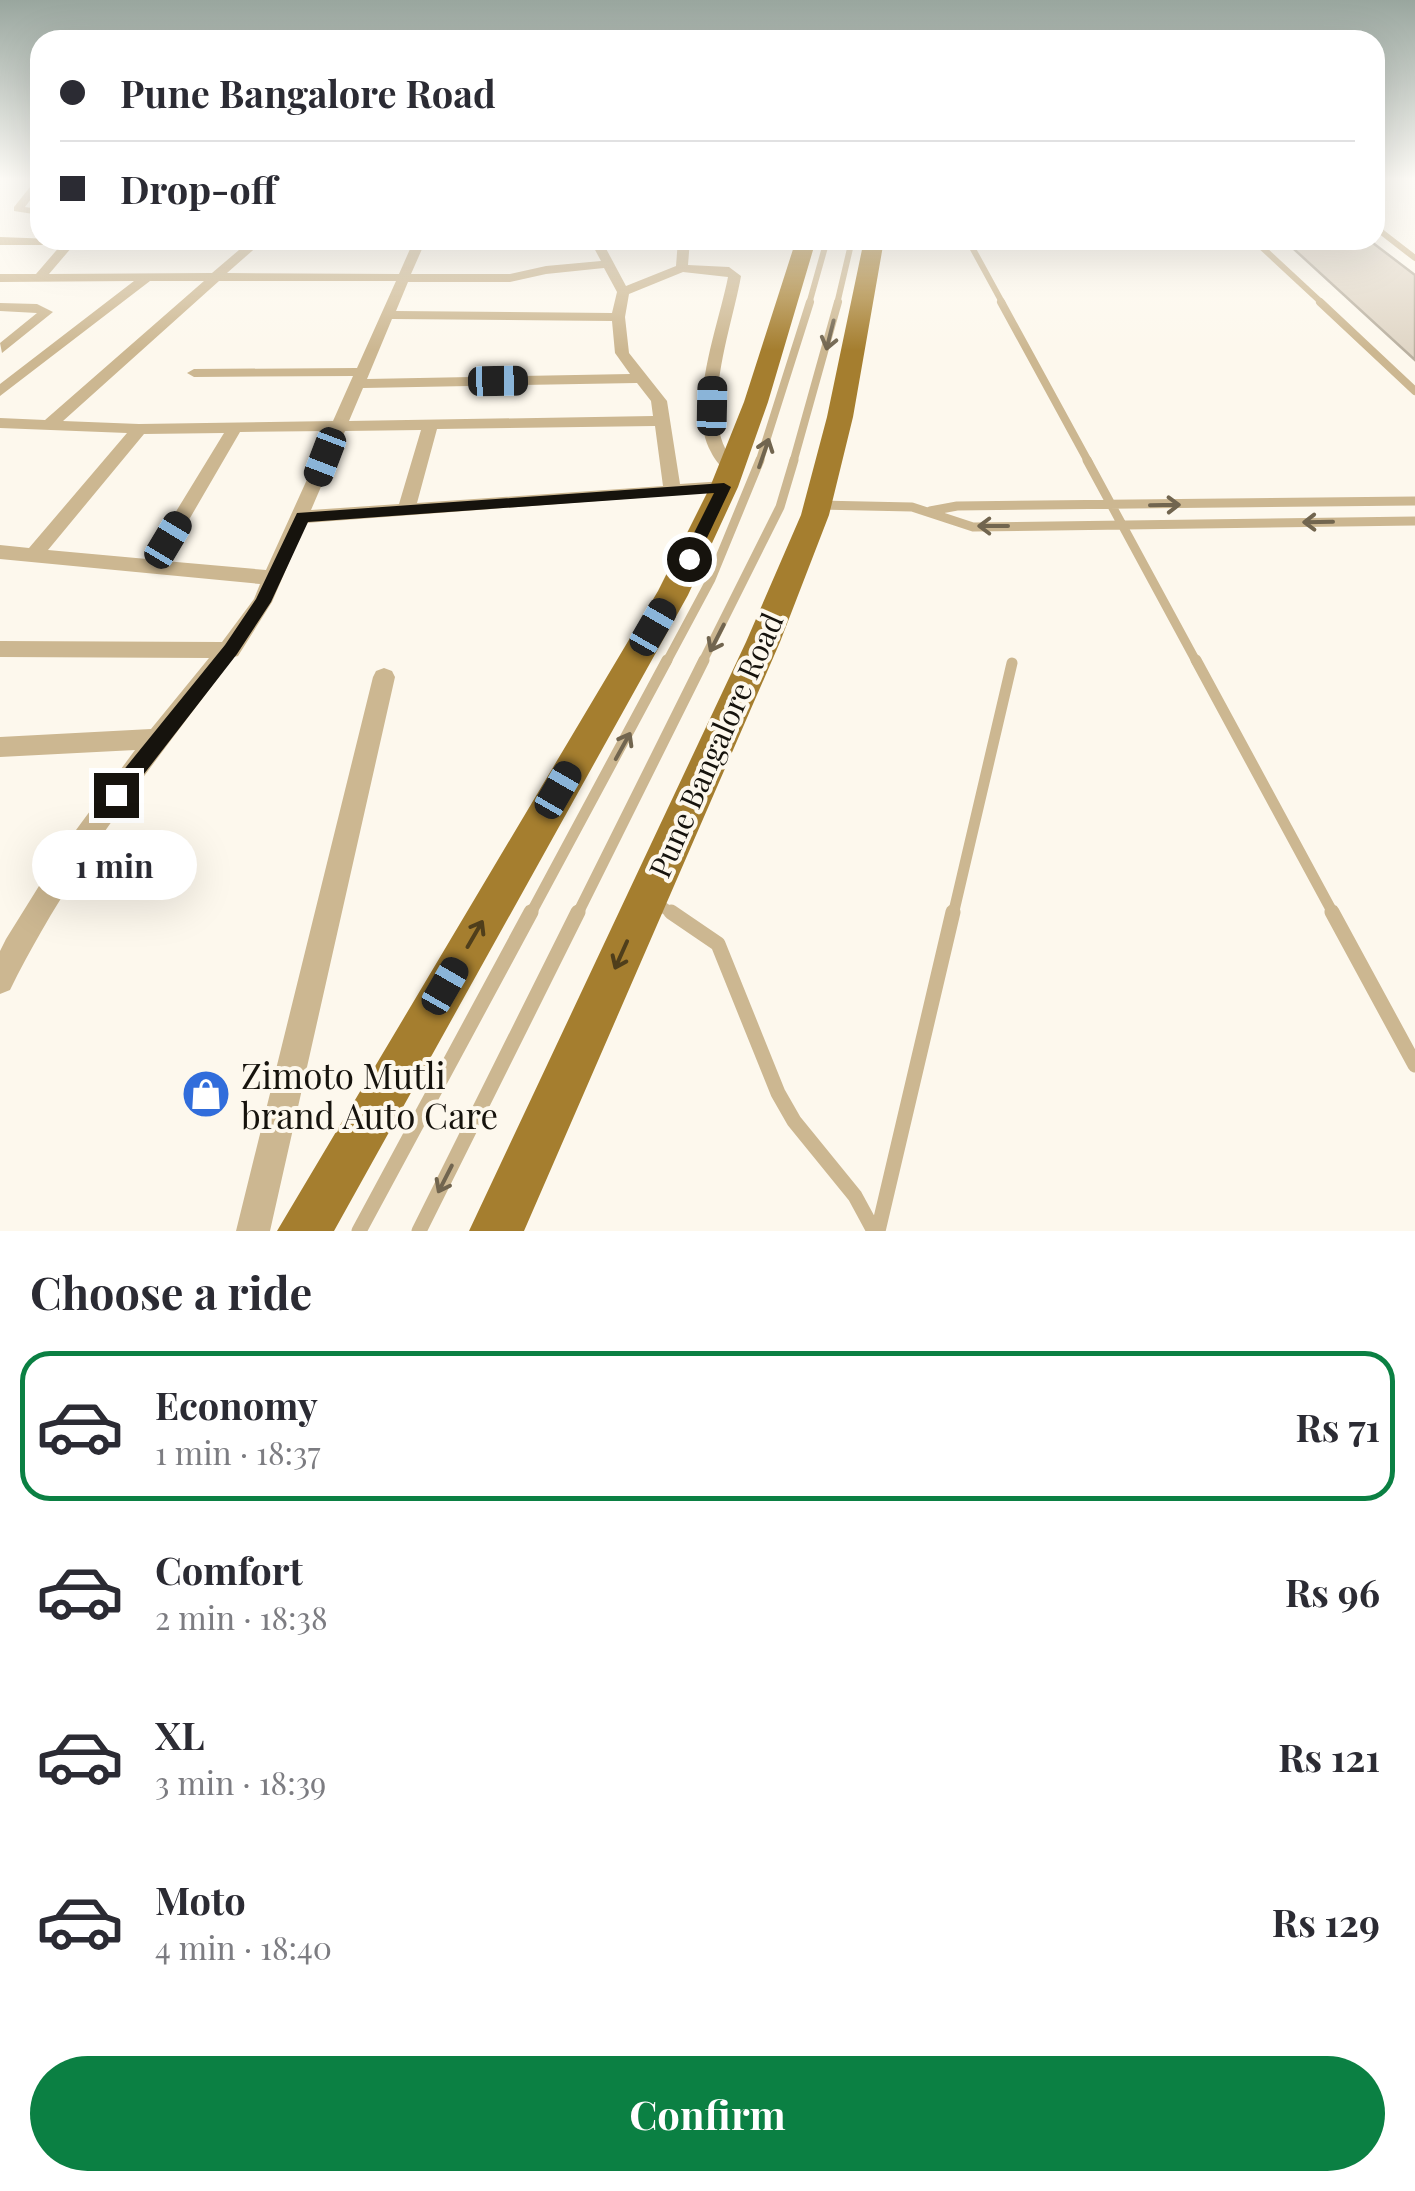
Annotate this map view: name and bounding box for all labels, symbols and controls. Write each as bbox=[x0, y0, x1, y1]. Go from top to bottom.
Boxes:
text: Pune Bangalore Road bbox=[120, 67, 496, 118]
text: Drop-off bbox=[120, 163, 277, 214]
one-way arrow bbox=[819, 319, 838, 350]
car bbox=[468, 365, 528, 397]
car bbox=[696, 376, 728, 436]
car bbox=[300, 424, 350, 490]
one-way arrow bbox=[757, 438, 775, 470]
one-way arrow bbox=[1148, 496, 1181, 514]
car bbox=[140, 507, 196, 573]
one-way arrow bbox=[1302, 513, 1334, 532]
one-way arrow bbox=[977, 517, 1009, 536]
route start bbox=[667, 537, 712, 582]
car bbox=[625, 594, 681, 660]
street label: Pune Bangalore Road bbox=[639, 606, 791, 884]
one-way arrow bbox=[707, 623, 726, 653]
one-way arrow bbox=[614, 731, 633, 761]
car bbox=[530, 757, 586, 823]
route end bbox=[94, 773, 139, 818]
callout: 1 min bbox=[34, 830, 198, 900]
text: 1 min bbox=[75, 843, 154, 886]
one-way arrow bbox=[465, 921, 485, 949]
one-way arrow bbox=[611, 939, 630, 969]
car bbox=[417, 953, 473, 1019]
place label: Zimoto Mutli brand Auto Care bbox=[241, 1051, 498, 1138]
shop icon: Zimoto Mutli brand Auto Care bbox=[180, 1068, 232, 1120]
one-way arrow bbox=[435, 1164, 454, 1193]
text: Choose a ride bbox=[30, 1261, 312, 1321]
text: Economy bbox=[155, 1379, 318, 1430]
icon: car bbox=[35, 1381, 125, 1471]
text: Rs 71 bbox=[1295, 1401, 1380, 1452]
text: 1 min · 18:37 bbox=[155, 1430, 321, 1473]
text: Comfort bbox=[155, 1544, 303, 1595]
icon: car bbox=[35, 1546, 125, 1636]
text: Rs 96 bbox=[1285, 1566, 1380, 1617]
text: 2 min · 18:38 bbox=[155, 1595, 328, 1638]
text: XL bbox=[155, 1709, 204, 1760]
icon: car bbox=[35, 1711, 125, 1801]
text: Rs 121 bbox=[1278, 1731, 1380, 1782]
text: 3 min · 18:39 bbox=[155, 1760, 326, 1803]
text: Moto bbox=[155, 1874, 246, 1925]
icon: car bbox=[35, 1876, 125, 1966]
text: Rs 129 bbox=[1272, 1896, 1380, 1947]
text: 4 min · 18:40 bbox=[155, 1925, 332, 1968]
button: Confirm bbox=[30, 2056, 1385, 2171]

